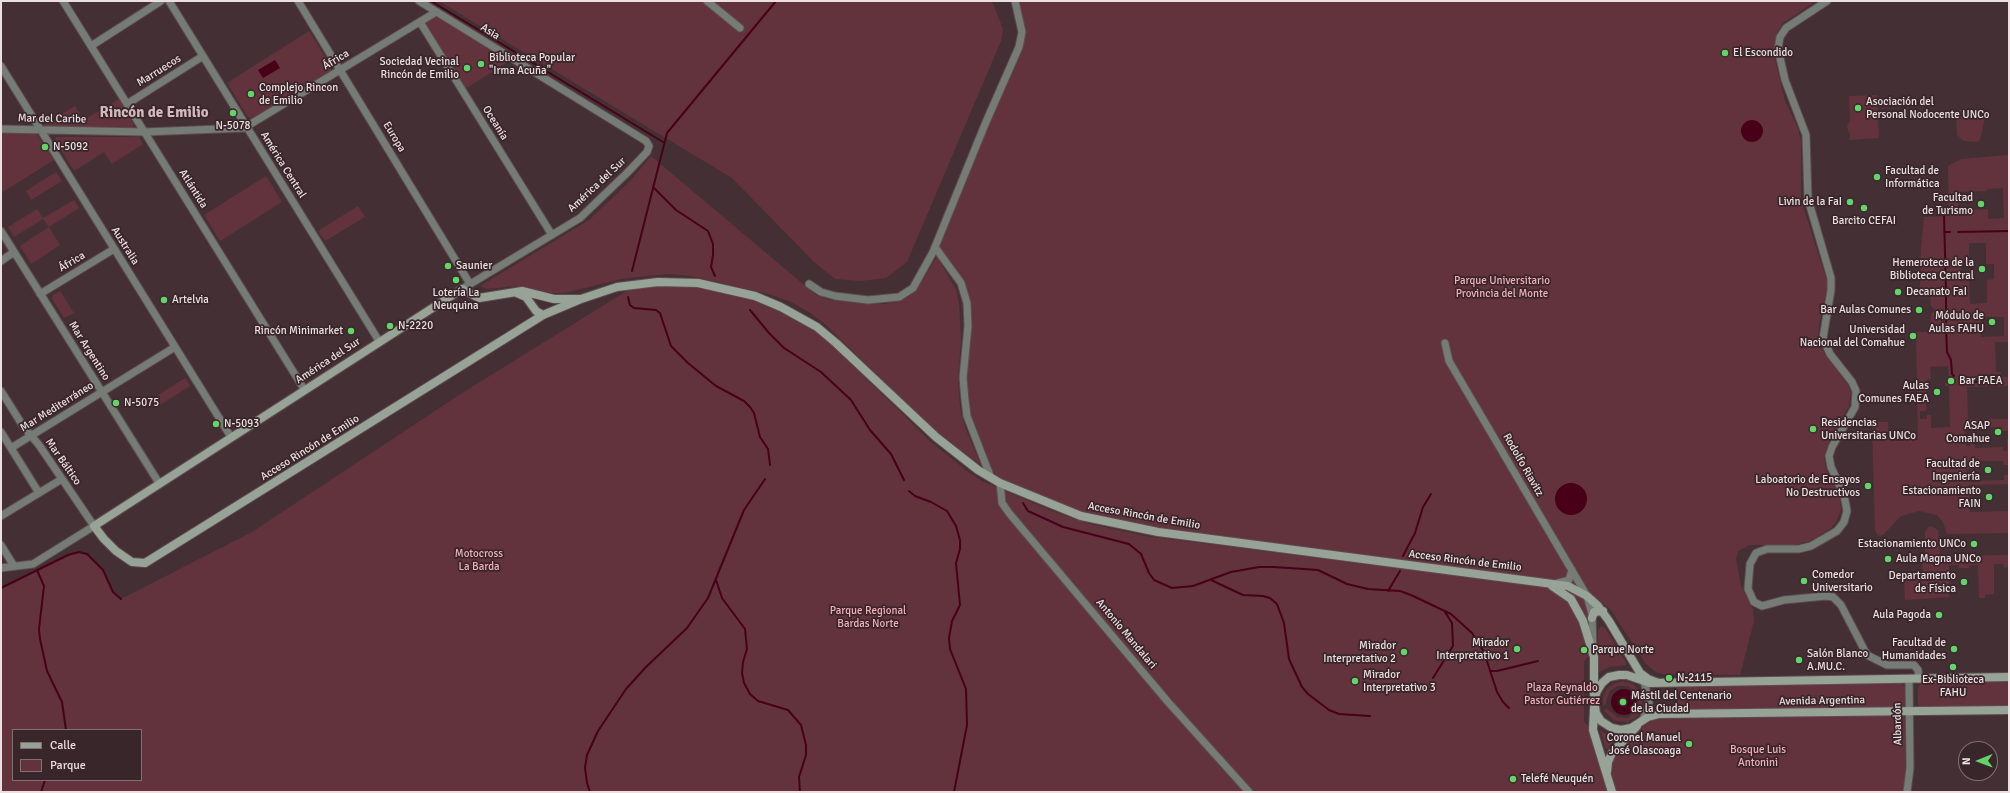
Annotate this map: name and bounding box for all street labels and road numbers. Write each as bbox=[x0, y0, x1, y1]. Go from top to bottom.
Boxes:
street label: Asia bbox=[478, 21, 502, 43]
street label: África bbox=[320, 47, 352, 73]
street label: Marruecos bbox=[134, 52, 184, 90]
street label: Oceanía bbox=[479, 103, 511, 143]
street label: Mar del Caribe bbox=[18, 112, 86, 126]
street label: Europa bbox=[380, 119, 408, 155]
street label: América Central bbox=[257, 129, 309, 201]
street label: América del Sur bbox=[565, 155, 629, 215]
street label: Atlántida bbox=[176, 167, 210, 211]
street label: Australia bbox=[108, 224, 142, 268]
street label: África bbox=[56, 249, 88, 275]
street label: Mar Argentino bbox=[66, 319, 112, 383]
street label: América del Sur bbox=[293, 335, 363, 387]
street label: Mar Mediterráneo bbox=[18, 379, 96, 435]
street label: Acceso Rincón de Emilio bbox=[258, 412, 362, 484]
street label: Rodolfo Riavitz bbox=[1500, 431, 1546, 499]
street label: Mar Báltico bbox=[42, 436, 84, 488]
street label: Acceso Rincón de Emilio bbox=[1087, 500, 1201, 532]
street label: Acceso Rincón de Emilio bbox=[1408, 548, 1522, 574]
street label: Antonio Mandalari bbox=[1093, 596, 1159, 672]
street label: Avenida Argentina bbox=[1779, 694, 1865, 708]
street label: Albardón bbox=[1891, 703, 1905, 745]

